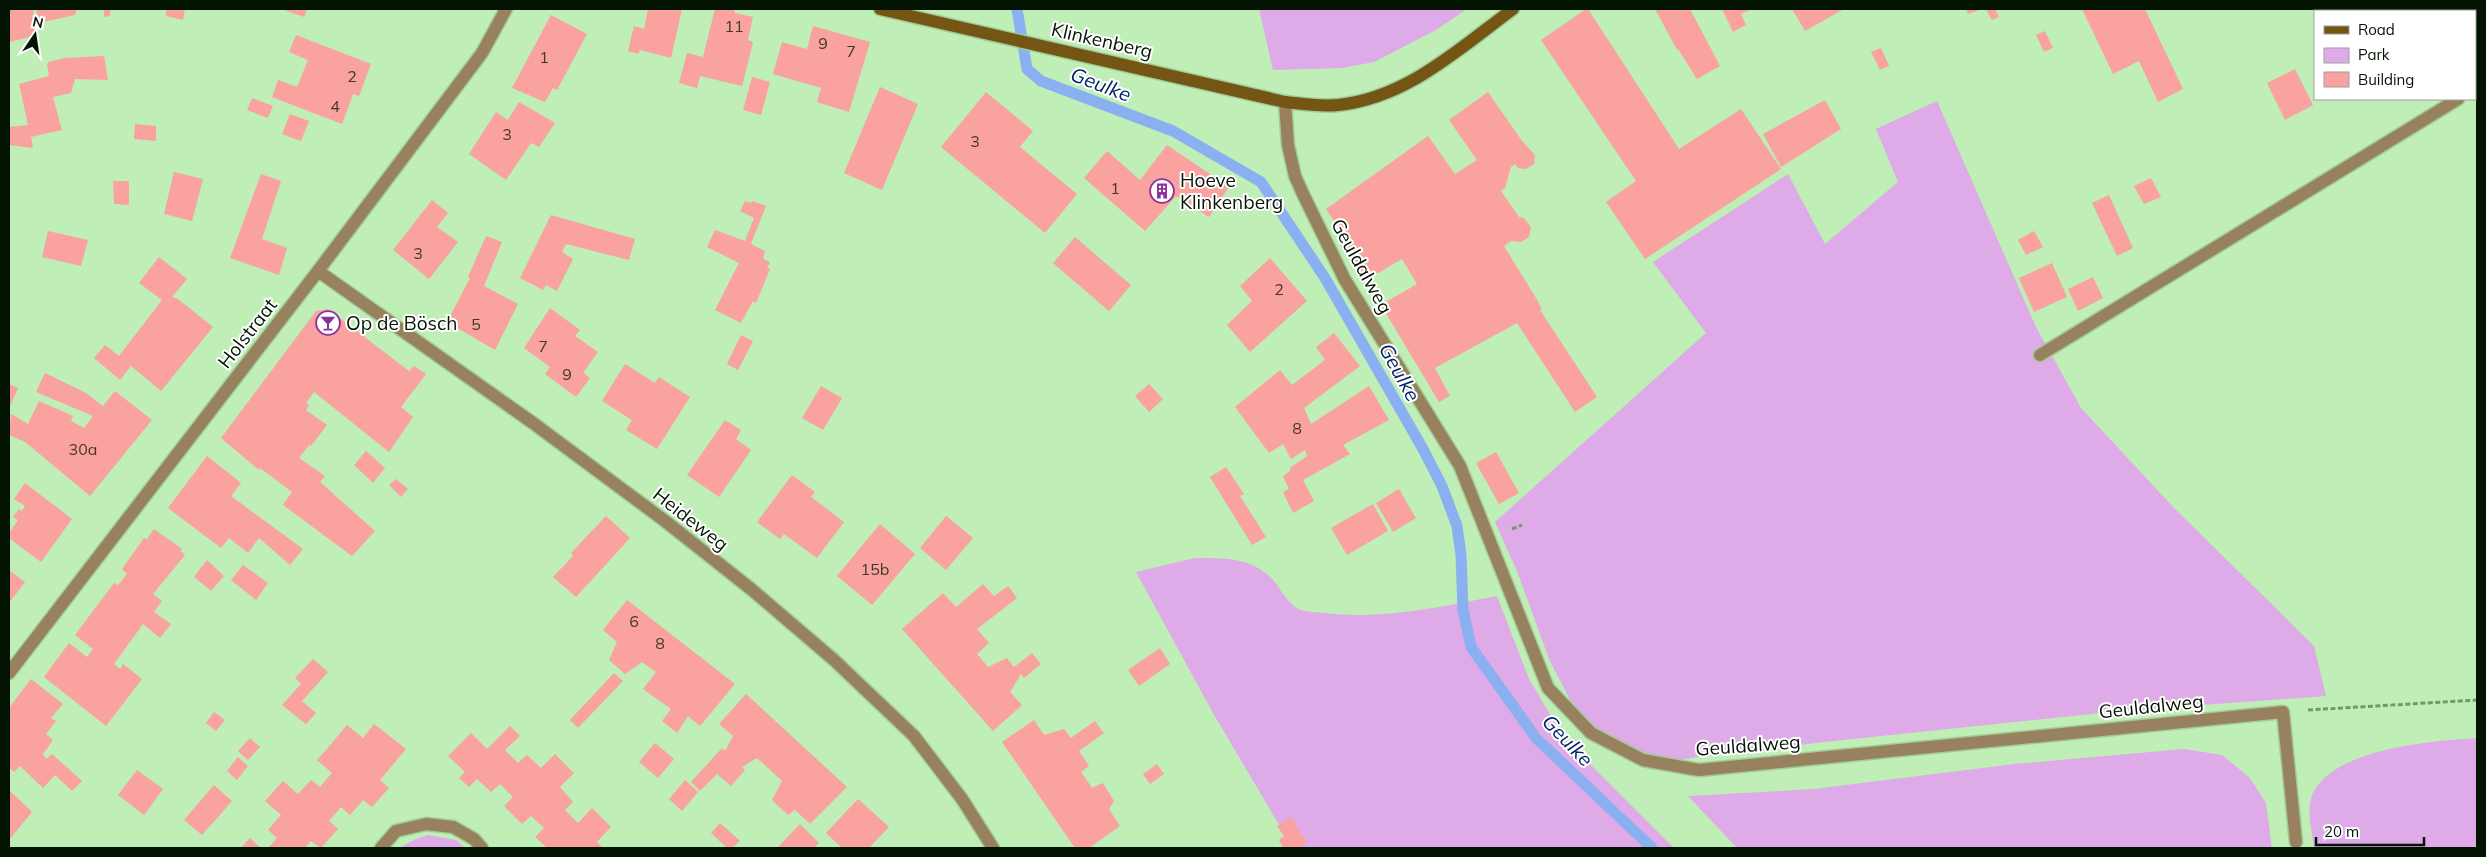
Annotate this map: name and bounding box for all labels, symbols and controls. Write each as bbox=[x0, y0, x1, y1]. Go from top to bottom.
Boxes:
north arrow bbox=[10, 10, 60, 60]
legend bbox=[2314, 10, 2476, 100]
text: N bbox=[31, 12, 45, 32]
house number: 11 bbox=[724, 16, 744, 36]
street label: Klinkenberg bbox=[1049, 17, 1155, 63]
text: Road bbox=[2358, 20, 2395, 39]
house number: 9 bbox=[818, 33, 828, 53]
house number: 7 bbox=[846, 41, 856, 61]
text: Park bbox=[2358, 45, 2390, 64]
house number: 1 bbox=[539, 47, 549, 67]
water label: Geulke bbox=[1067, 61, 1135, 107]
house number: 2 bbox=[347, 66, 357, 86]
text: Building bbox=[2358, 70, 2414, 89]
house number: 4 bbox=[330, 96, 340, 116]
house number: 3 bbox=[502, 124, 512, 144]
house number: 3 bbox=[970, 131, 980, 151]
place label: Hoeve Klinkenberg bbox=[1180, 168, 1283, 214]
house number: 1 bbox=[1110, 178, 1120, 198]
building icon: Hoeve Klinkenberg bbox=[1149, 178, 1175, 204]
street label: Geuldalweg bbox=[1326, 214, 1398, 318]
house number: 3 bbox=[413, 243, 423, 263]
house number: 2 bbox=[1274, 279, 1284, 299]
street label: Holstraat bbox=[212, 293, 282, 373]
bar icon: Op de Bösch bbox=[315, 310, 341, 336]
place label: Op de Bösch bbox=[346, 311, 457, 335]
house number: 5 bbox=[471, 314, 481, 334]
house number: 7 bbox=[538, 336, 548, 356]
water label: Geulke bbox=[1374, 339, 1426, 406]
house number: 9 bbox=[562, 364, 572, 384]
house number: 8 bbox=[1292, 418, 1302, 438]
house number: 30a bbox=[69, 439, 97, 459]
street label: Heideweg bbox=[648, 482, 734, 556]
house number: 15b bbox=[861, 559, 889, 579]
house number: 6 bbox=[629, 611, 639, 631]
house number: 8 bbox=[655, 633, 665, 653]
street label: Geuldalweg bbox=[2097, 689, 2205, 723]
water label: Geulke bbox=[1537, 709, 1599, 771]
street label: Geuldalweg bbox=[1695, 729, 1801, 761]
scale bar bbox=[2316, 814, 2424, 846]
text: 20 m bbox=[2324, 822, 2359, 841]

